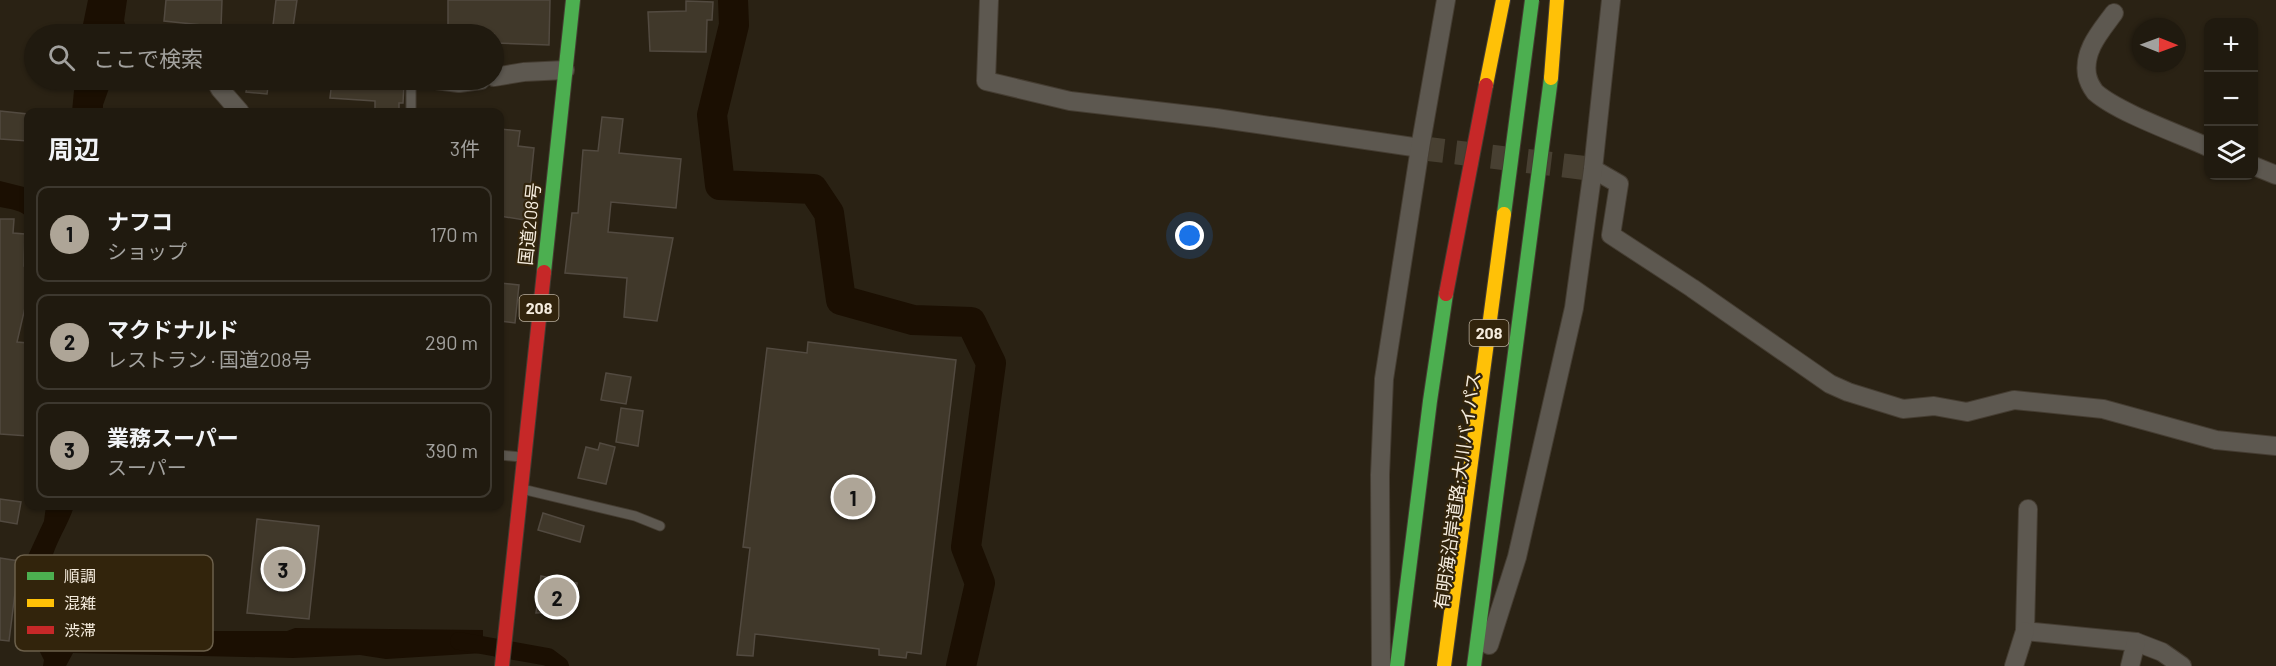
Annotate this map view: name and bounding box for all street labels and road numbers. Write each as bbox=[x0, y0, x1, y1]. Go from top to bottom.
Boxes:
street label: 国道208号 bbox=[514, 181, 544, 266]
road number: 208 bbox=[520, 295, 558, 321]
road number: 208 bbox=[1470, 320, 1508, 346]
street label: 有明海沿岸道路;大川バイパス bbox=[1429, 371, 1485, 611]

